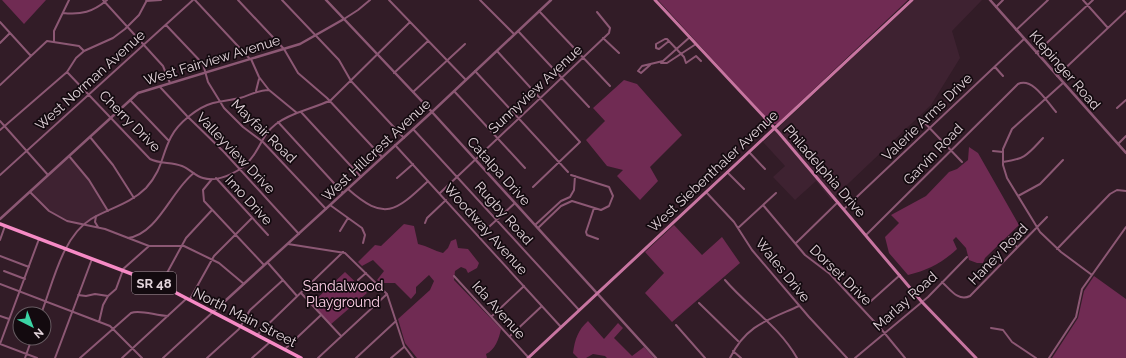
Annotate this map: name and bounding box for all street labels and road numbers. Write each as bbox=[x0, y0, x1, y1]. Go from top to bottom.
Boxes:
street label: West Norman Avenue bbox=[32, 27, 148, 133]
street label: Klepinger Road bbox=[1026, 27, 1104, 113]
street label: West Fairview Avenue bbox=[142, 32, 282, 88]
street label: Sunnyview Avenue bbox=[485, 41, 585, 137]
street label: Valerie Arms Drive bbox=[879, 70, 975, 164]
street label: Cherry Drive bbox=[96, 87, 164, 155]
street label: Mayfair Road bbox=[228, 96, 300, 166]
street label: West Hillcrest Avenue bbox=[319, 96, 433, 204]
street label: West Siebenthaler Avenue bbox=[645, 107, 781, 235]
street label: Valleyview Drive bbox=[193, 109, 279, 197]
street label: Garvin Road bbox=[900, 120, 966, 188]
street label: Philadelphia Drive bbox=[781, 122, 869, 220]
street label: Catalpa Drive bbox=[464, 133, 534, 209]
street label: Imo Drive bbox=[222, 172, 276, 228]
street label: Rugby Road bbox=[472, 178, 536, 248]
street label: Woodway Avenue bbox=[441, 180, 531, 278]
street label: Haney Road bbox=[965, 220, 1031, 288]
street label: Wales Drive bbox=[752, 235, 814, 305]
street label: Dorset Drive bbox=[807, 242, 875, 308]
street label: Marlay Road bbox=[870, 268, 940, 334]
road number: SR 48 bbox=[132, 272, 176, 294]
street label: Ida Avenue bbox=[469, 278, 529, 342]
street label: North Main Street bbox=[191, 284, 300, 350]

